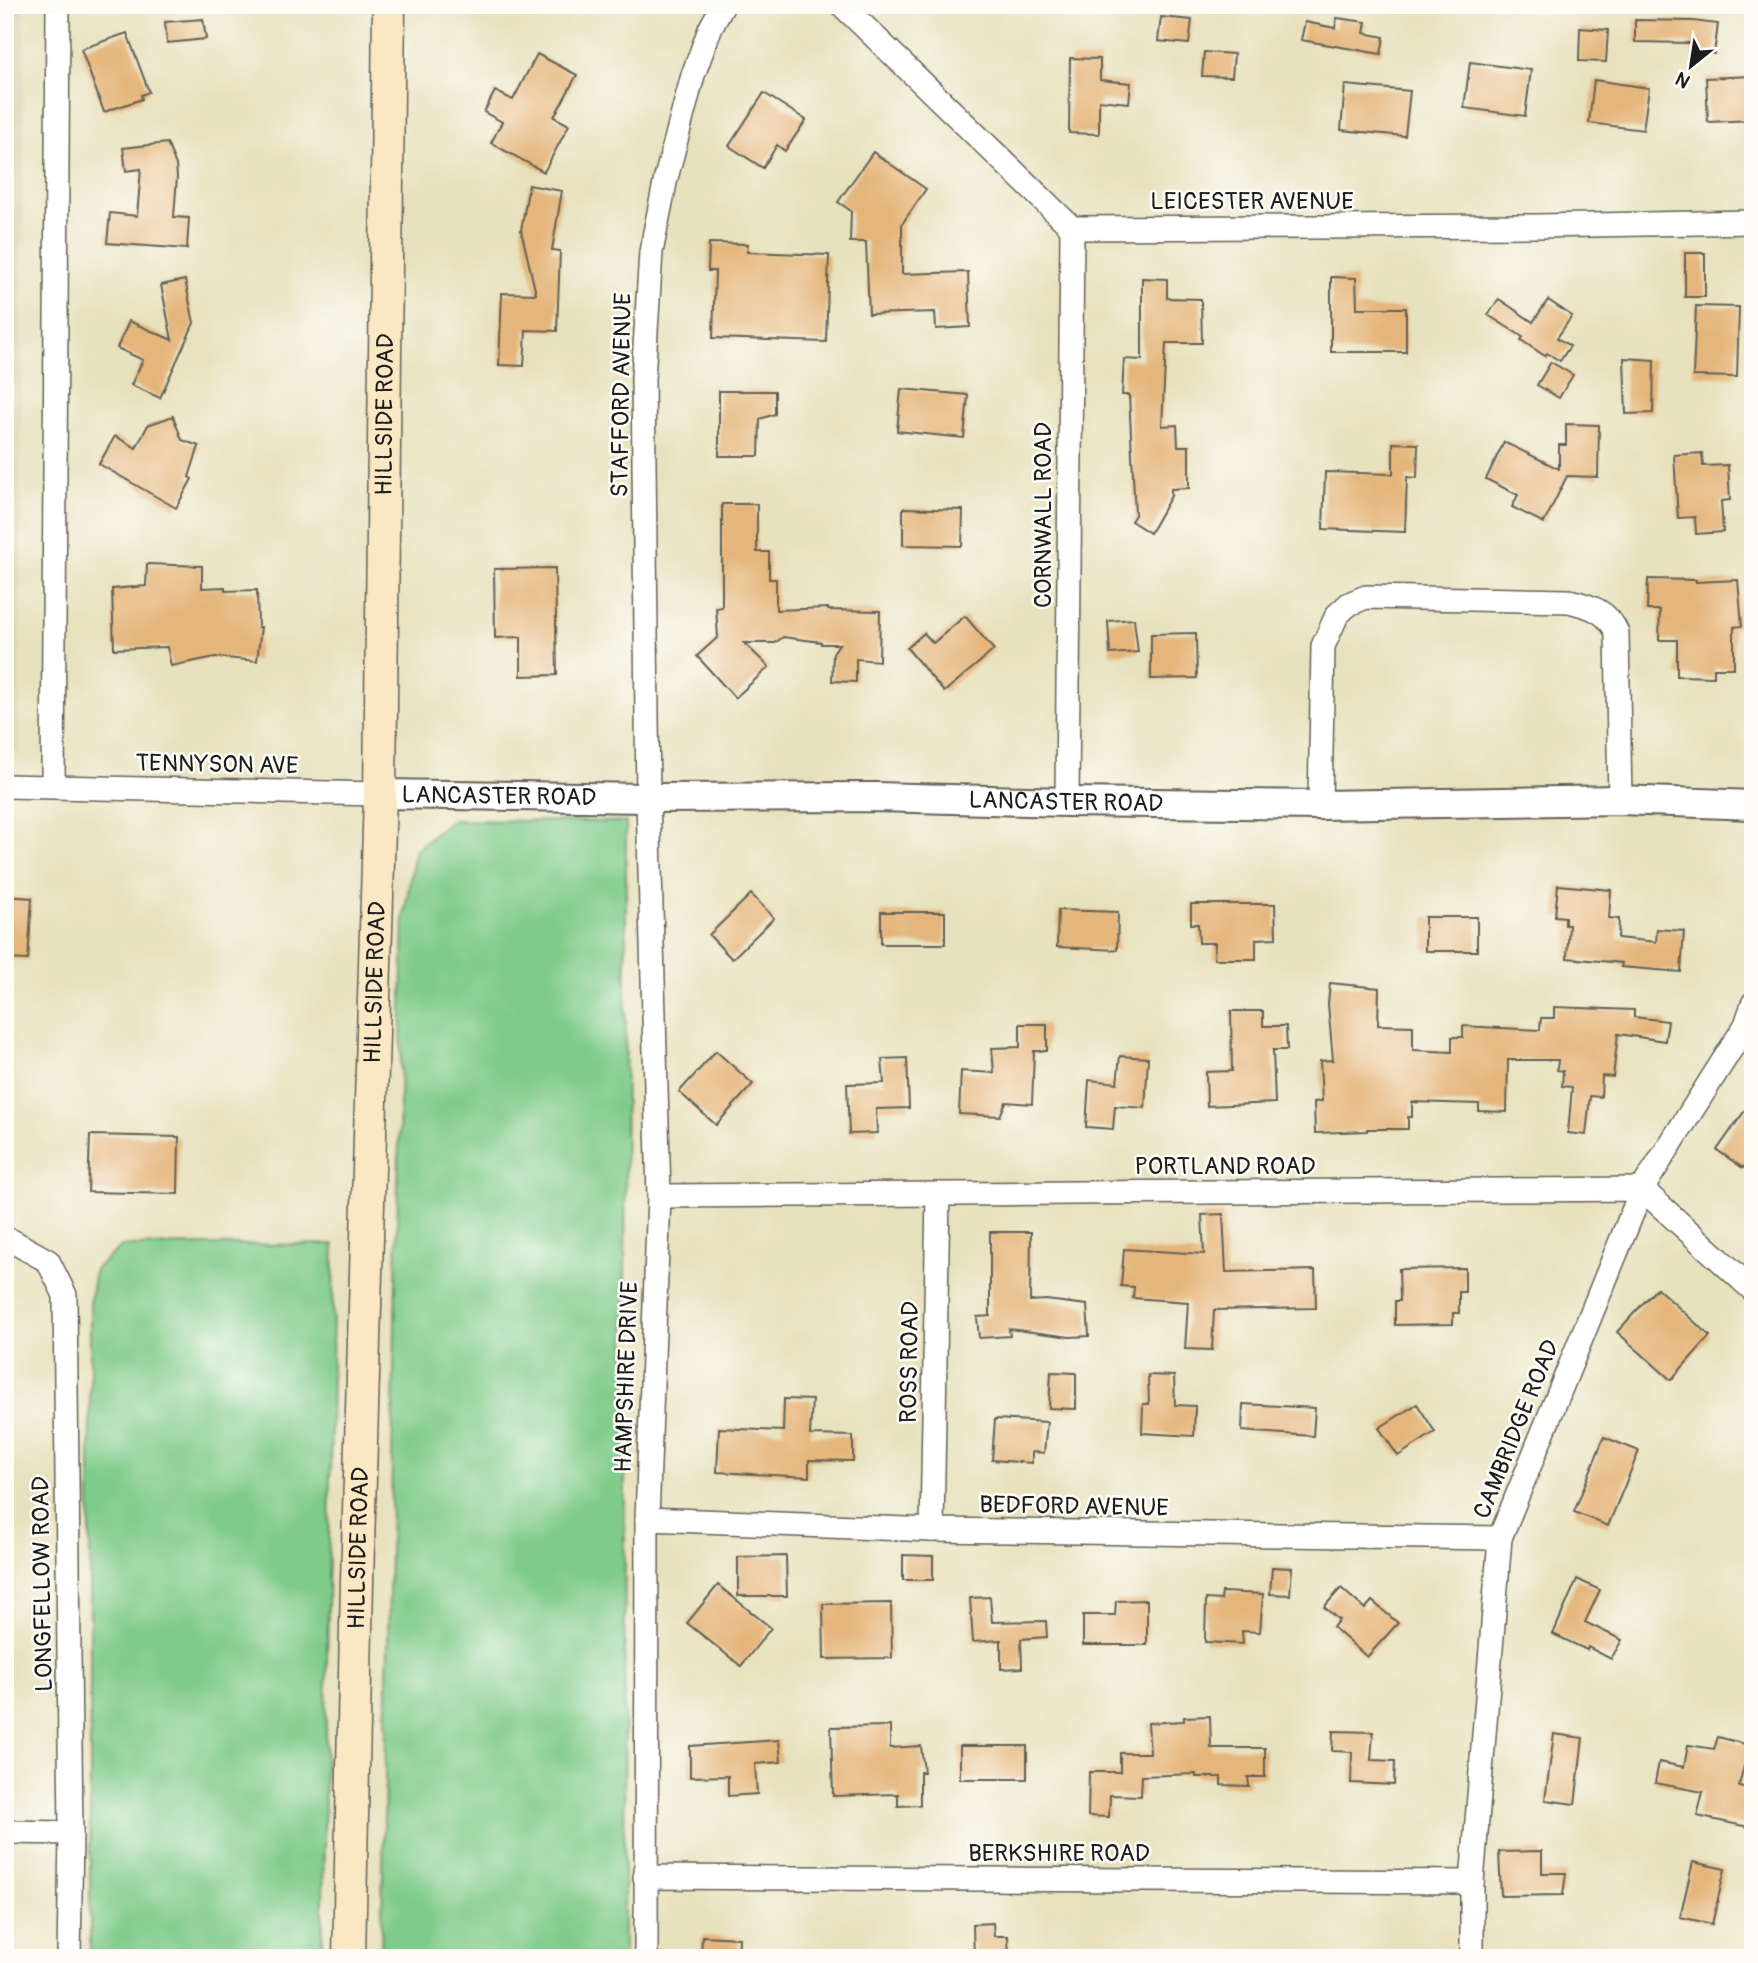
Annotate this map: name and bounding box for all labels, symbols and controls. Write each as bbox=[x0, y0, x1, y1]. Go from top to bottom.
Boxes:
north arrow bbox=[1656, 32, 1726, 102]
text: N bbox=[1671, 66, 1695, 93]
street label: LEICESTER AVENUE bbox=[1150, 187, 1354, 216]
street label: STAFFORD AVENUE bbox=[605, 292, 638, 498]
street label: HILLSIDE ROAD bbox=[369, 333, 400, 496]
street label: CORNWALL ROAD bbox=[1029, 422, 1058, 608]
street label: TENNYSON AVE bbox=[135, 749, 299, 780]
street label: LANCASTER ROAD bbox=[402, 780, 596, 812]
street label: LANCASTER ROAD bbox=[968, 785, 1163, 818]
street label: HILLSIDE ROAD bbox=[358, 901, 392, 1064]
street label: PORTLAND ROAD bbox=[1134, 1152, 1316, 1181]
street label: HAMPSHIRE DRIVE bbox=[609, 1281, 644, 1473]
street label: ROSS ROAD bbox=[894, 1301, 925, 1423]
street label: CAMBRIDGE ROAD bbox=[1467, 1336, 1566, 1523]
street label: HILLSIDE ROAD bbox=[342, 1467, 375, 1630]
street label: LONGFELLOW ROAD bbox=[26, 1476, 59, 1692]
street label: BEDFORD AVENUE bbox=[979, 1490, 1169, 1523]
street label: BERKSHIRE ROAD bbox=[968, 1839, 1150, 1868]

